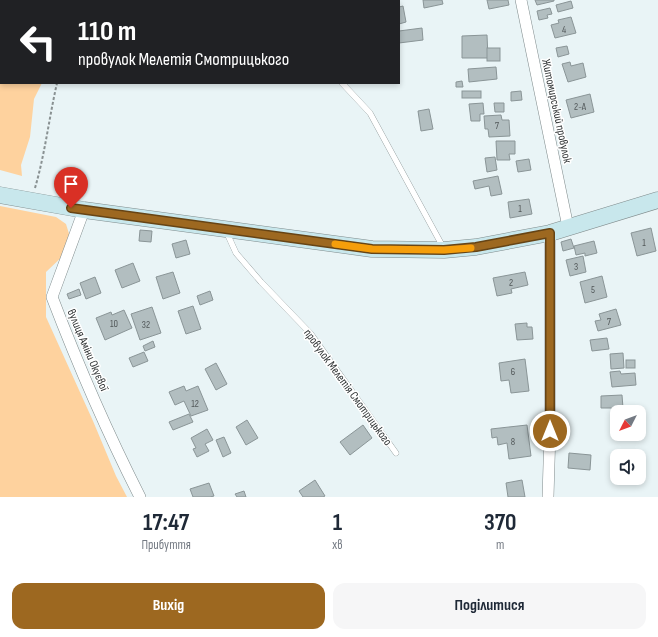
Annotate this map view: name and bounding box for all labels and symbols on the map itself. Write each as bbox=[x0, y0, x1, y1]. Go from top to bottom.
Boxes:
house number: 4 bbox=[562, 24, 566, 36]
street label: Житомирський провулок bbox=[538, 58, 575, 165]
house number: 2-А bbox=[574, 101, 587, 113]
house number: 7 bbox=[495, 120, 499, 132]
pin bbox=[54, 167, 88, 208]
house number: 1 bbox=[518, 203, 522, 215]
house number: 1 bbox=[642, 237, 646, 249]
house number: 3 bbox=[574, 261, 578, 273]
house number: 2 bbox=[509, 277, 513, 289]
house number: 5 bbox=[591, 284, 595, 296]
street label: вулиця Аміни Окуєвої bbox=[64, 307, 112, 394]
house number: 7 bbox=[607, 316, 611, 328]
house number: 10 bbox=[110, 318, 118, 330]
house number: 32 bbox=[142, 319, 150, 331]
street label: провулок Мелетія Смотрицького bbox=[300, 326, 395, 449]
house number: 6 bbox=[511, 366, 515, 378]
house number: 12 bbox=[191, 398, 199, 410]
north arrow bbox=[610, 405, 646, 441]
position arrow bbox=[529, 410, 571, 452]
house number: 8 bbox=[511, 436, 515, 448]

